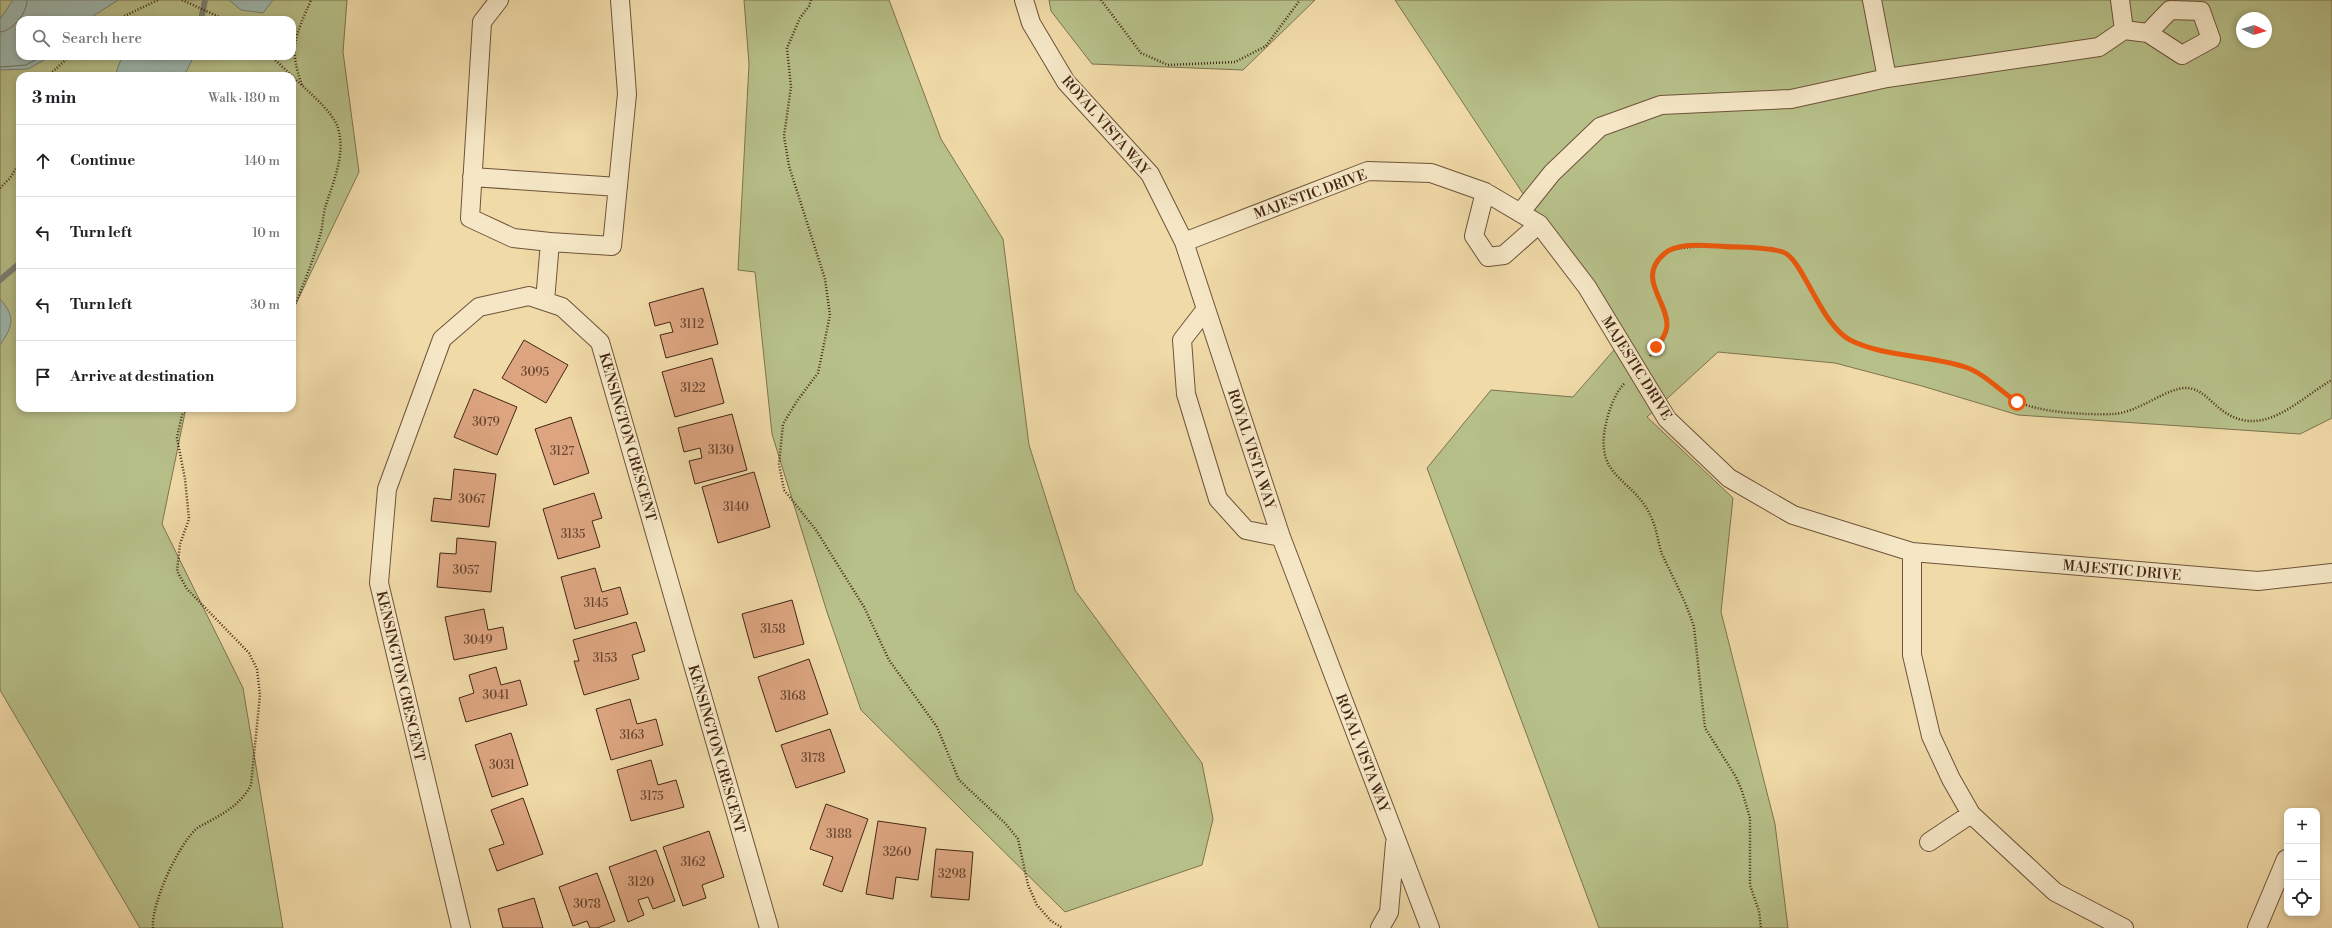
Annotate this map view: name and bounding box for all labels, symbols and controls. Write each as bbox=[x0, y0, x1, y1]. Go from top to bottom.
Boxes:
north arrow bbox=[2236, 12, 2272, 48]
search box bbox=[16, 16, 296, 60]
icon: search bbox=[30, 27, 52, 49]
text: Search here bbox=[62, 29, 142, 48]
street label: ROYAL VISTA WAY bbox=[1057, 72, 1154, 180]
text: 3 min bbox=[32, 87, 76, 109]
text: Walk · 180 m bbox=[208, 90, 280, 106]
icon: ahead bbox=[32, 150, 54, 172]
text: Continue bbox=[70, 151, 135, 170]
text: 140 m bbox=[244, 153, 280, 169]
street label: MAJESTIC DRIVE bbox=[1251, 166, 1369, 224]
icon: left bbox=[32, 222, 54, 244]
text: Turn left bbox=[70, 223, 132, 242]
text: 10 m bbox=[252, 225, 280, 241]
icon: left bbox=[32, 294, 54, 316]
text: Turn left bbox=[70, 295, 132, 314]
text: 30 m bbox=[250, 297, 280, 313]
street label: MAJESTIC DRIVE bbox=[1597, 313, 1675, 424]
house number: 3112 bbox=[680, 317, 704, 332]
route end bbox=[1647, 338, 1665, 356]
street label: KENSINGTON CRESCENT bbox=[594, 351, 660, 524]
house number: 3095 bbox=[521, 365, 550, 380]
icon: arrive bbox=[32, 366, 54, 388]
text: Arrive at destination bbox=[70, 367, 214, 386]
house number: 3122 bbox=[680, 381, 706, 396]
street label: ROYAL VISTA WAY bbox=[1223, 387, 1279, 513]
route start bbox=[2008, 393, 2026, 411]
house number: 3079 bbox=[472, 415, 500, 430]
house number: 3130 bbox=[708, 443, 734, 458]
house number: 3127 bbox=[550, 444, 574, 459]
house number: 3067 bbox=[458, 492, 486, 507]
house number: 3140 bbox=[723, 500, 749, 515]
house number: 3135 bbox=[561, 527, 586, 542]
street label: MAJESTIC DRIVE bbox=[2062, 557, 2182, 585]
house number: 3057 bbox=[453, 563, 479, 578]
street label: KENSINGTON CRESCENT bbox=[372, 589, 428, 763]
house number: 3145 bbox=[584, 596, 609, 611]
house number: 3158 bbox=[760, 622, 786, 637]
house number: 3049 bbox=[464, 633, 493, 648]
house number: 3153 bbox=[593, 651, 618, 666]
street label: KENSINGTON CRESCENT bbox=[683, 663, 749, 836]
house number: 3041 bbox=[483, 688, 510, 703]
house number: 3168 bbox=[780, 689, 806, 704]
street label: ROYAL VISTA WAY bbox=[1331, 692, 1393, 816]
house number: 3163 bbox=[620, 728, 645, 743]
house number: 3178 bbox=[801, 751, 825, 766]
house number: 3031 bbox=[489, 758, 516, 773]
house number: 3175 bbox=[640, 789, 664, 804]
map controls bbox=[2284, 808, 2320, 916]
button: + bbox=[2284, 808, 2320, 844]
house number: 3188 bbox=[826, 827, 852, 842]
button: − bbox=[2284, 844, 2320, 880]
house number: 3260 bbox=[883, 845, 911, 860]
house number: 3162 bbox=[680, 855, 706, 870]
house number: 3298 bbox=[938, 867, 966, 882]
house number: 3120 bbox=[628, 875, 654, 890]
button: locate bbox=[2284, 880, 2320, 916]
house number: 3078 bbox=[573, 897, 601, 912]

